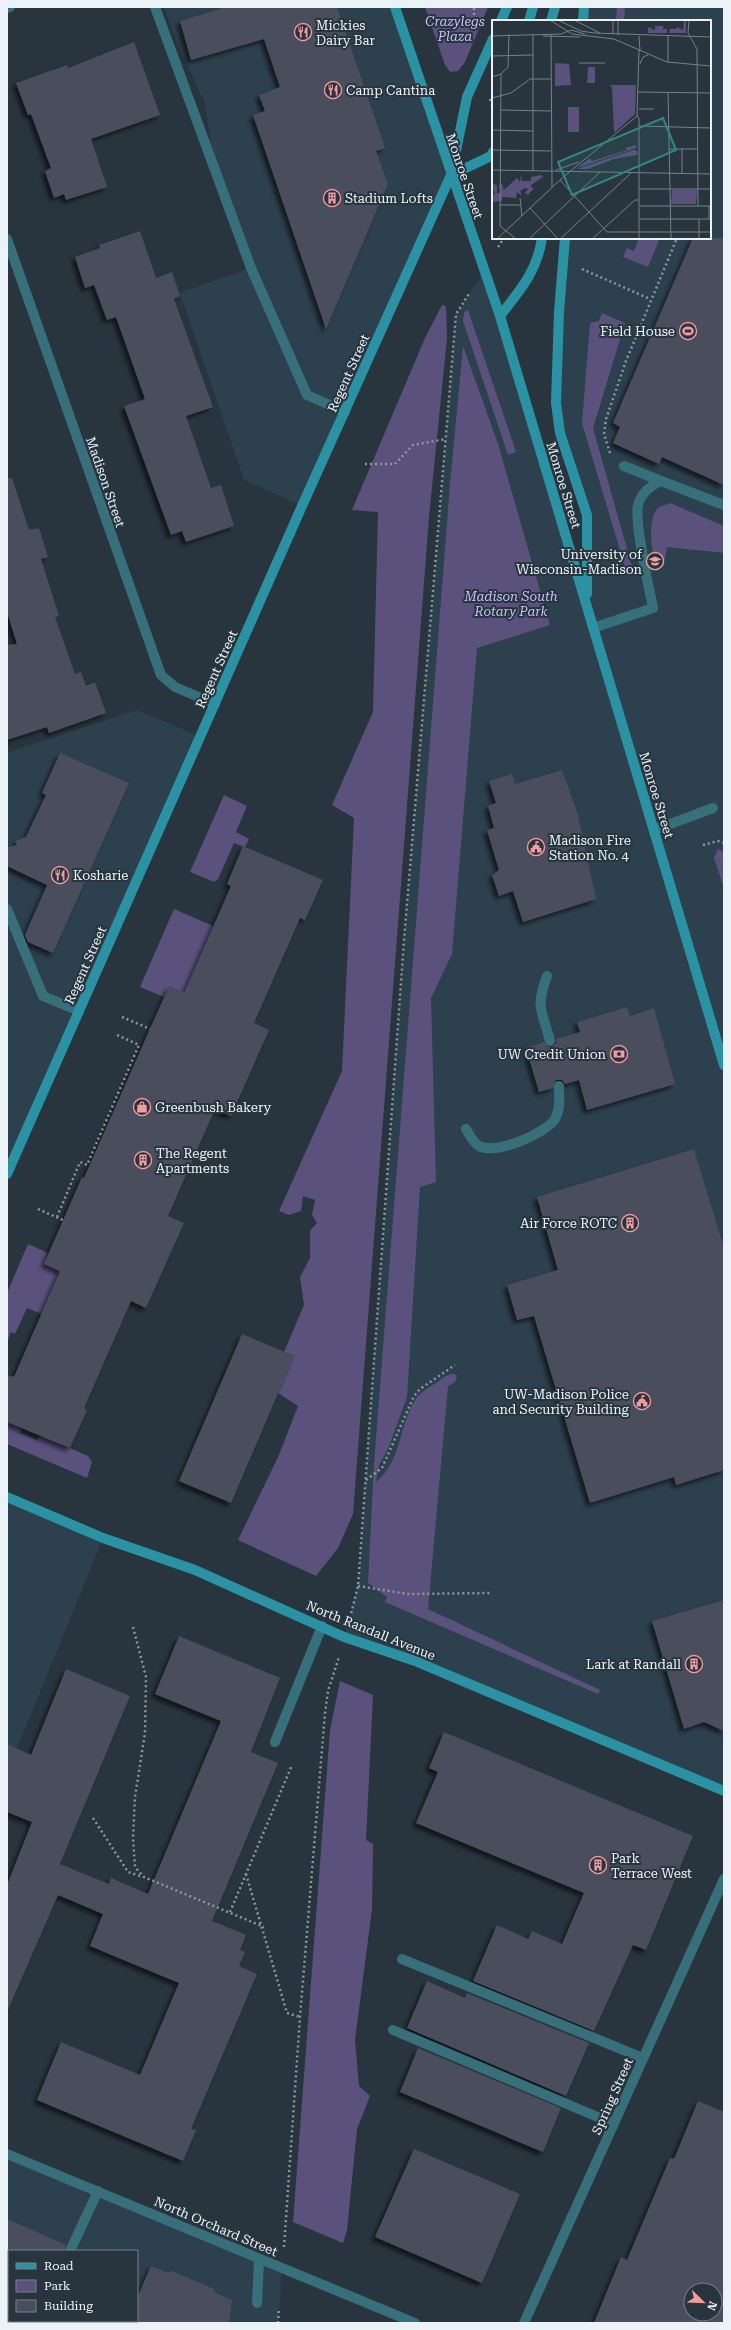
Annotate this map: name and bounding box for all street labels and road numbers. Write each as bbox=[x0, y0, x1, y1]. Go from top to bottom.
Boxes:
street label: Monroe Street bbox=[443, 131, 486, 221]
street label: Regent Street bbox=[325, 332, 372, 415]
street label: Madison Street bbox=[83, 435, 128, 530]
street label: Monroe Street bbox=[543, 440, 584, 530]
street label: Regent Street bbox=[193, 628, 240, 711]
street label: Monroe Street bbox=[636, 750, 677, 840]
street label: Regent Street bbox=[62, 924, 109, 1007]
street label: North Randall Avenue bbox=[304, 1598, 438, 1663]
street label: Spring Street bbox=[589, 2055, 636, 2137]
street label: North Orchard Street bbox=[152, 2194, 280, 2259]

